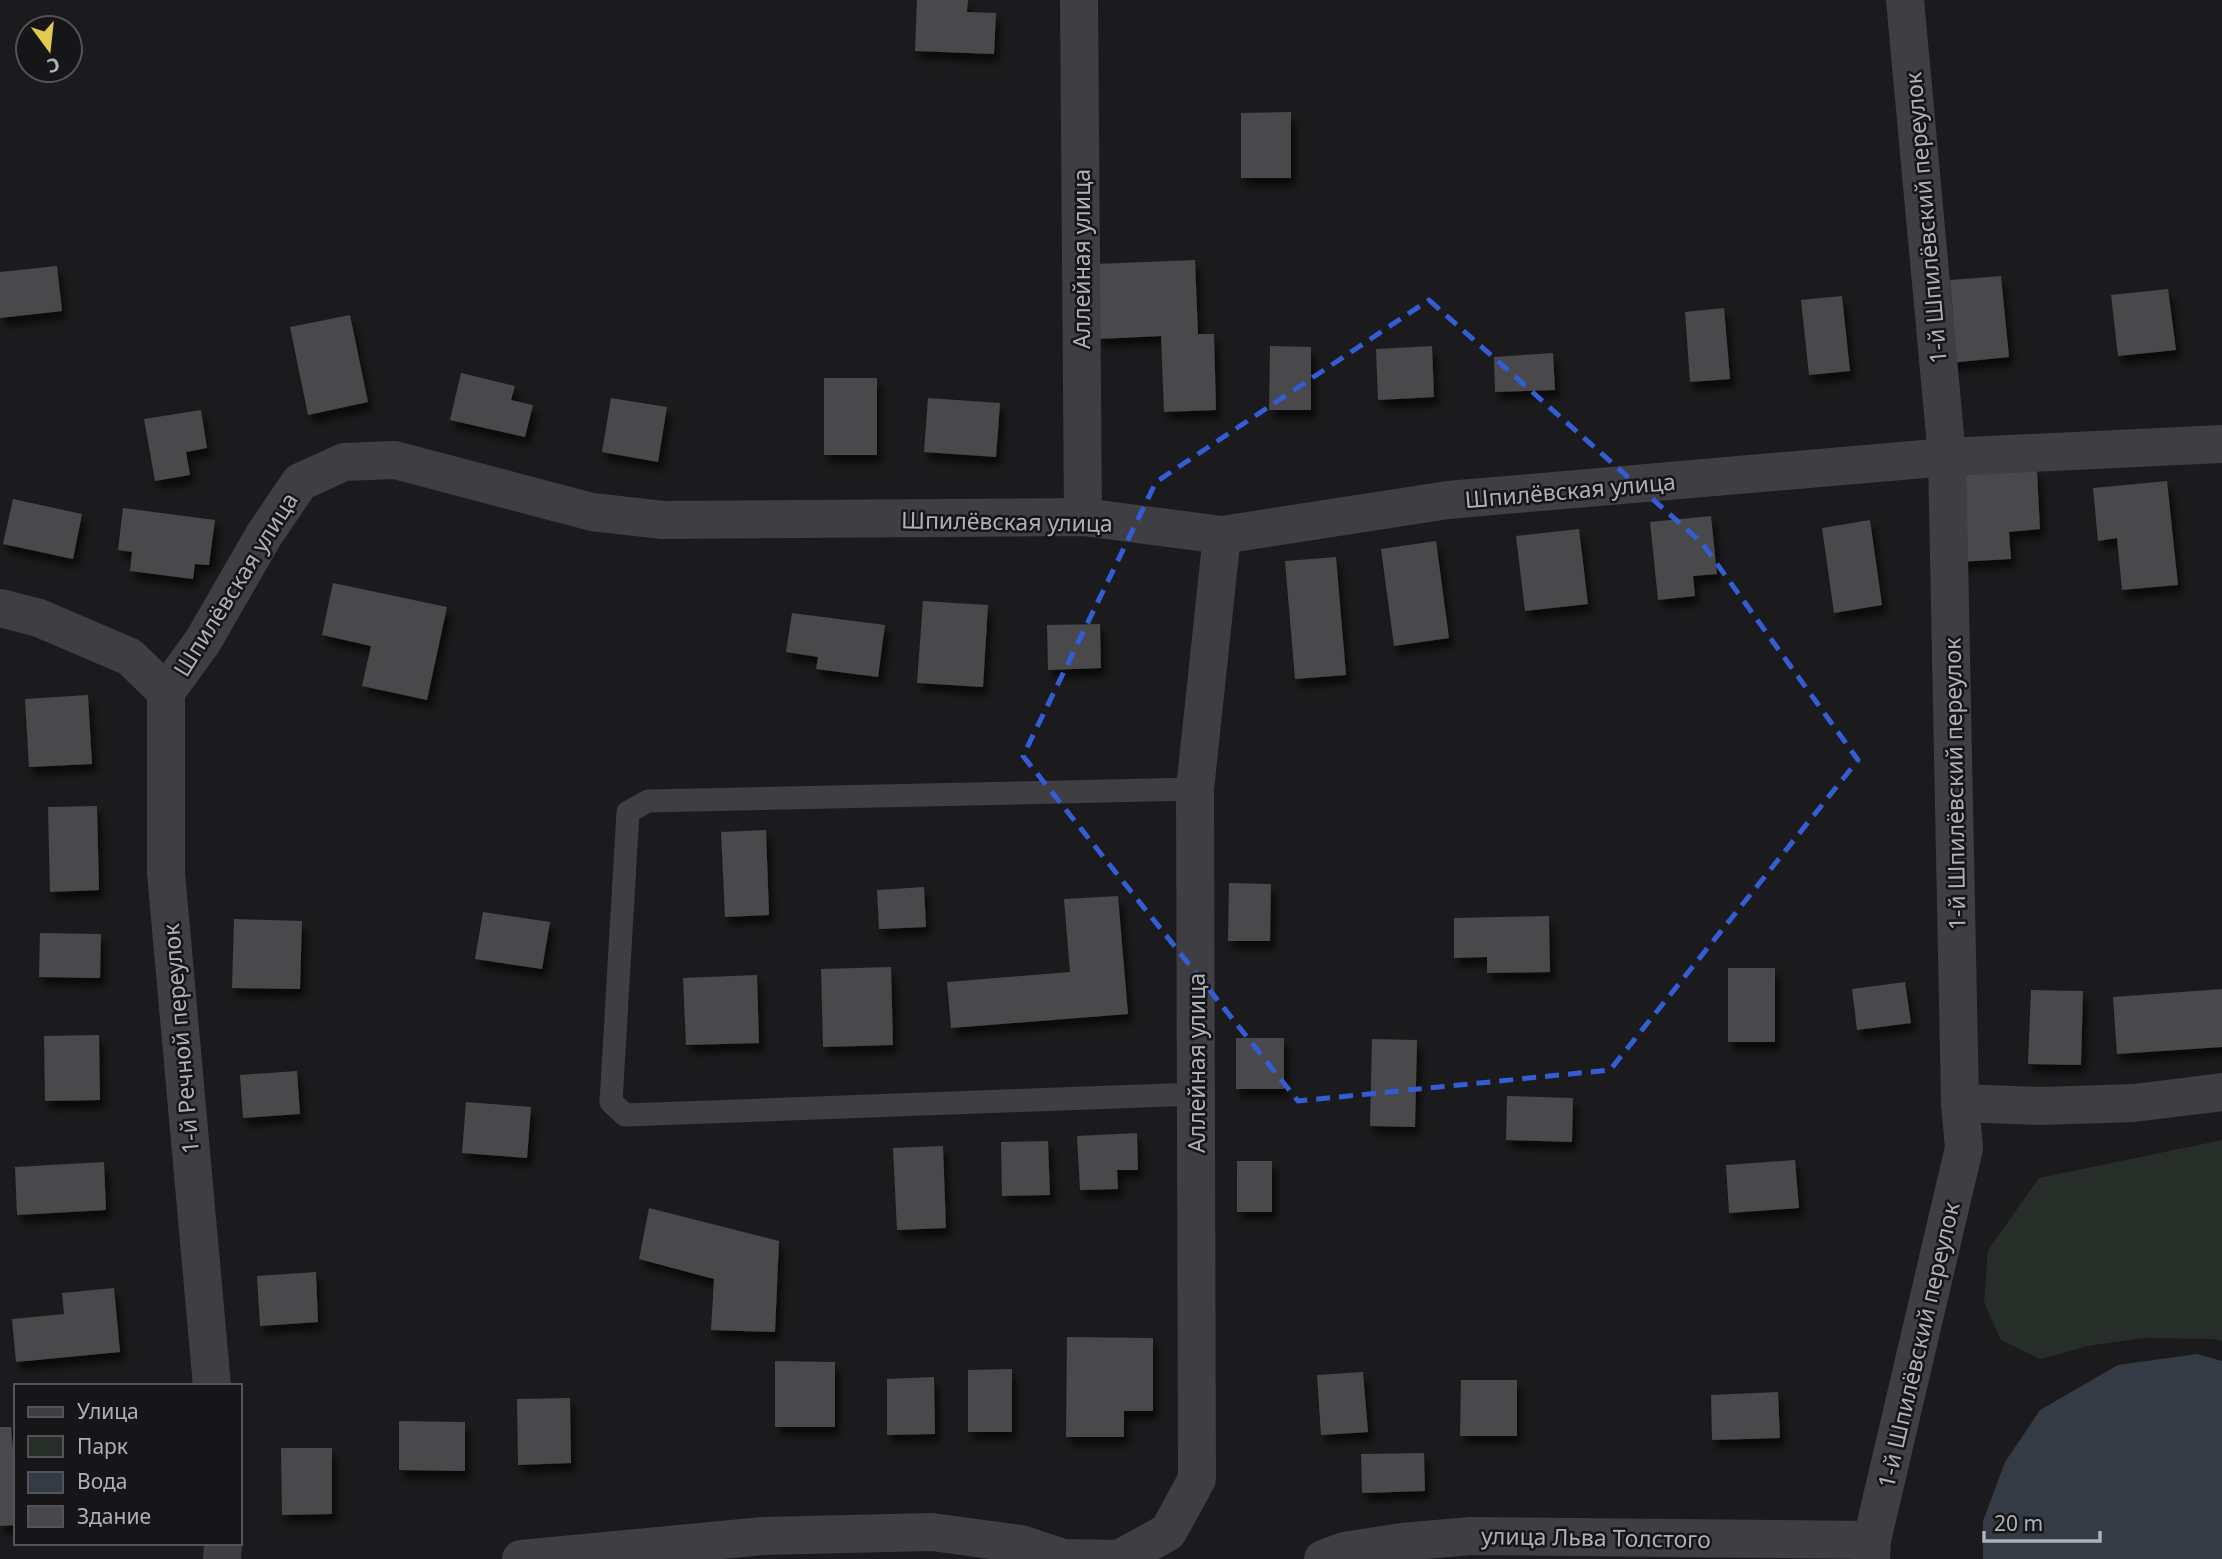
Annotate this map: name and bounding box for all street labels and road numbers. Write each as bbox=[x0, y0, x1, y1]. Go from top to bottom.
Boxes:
street label: 1-й Шпилёвский переулок bbox=[1896, 70, 1954, 365]
street label: Аллейная улица bbox=[1065, 169, 1097, 349]
street label: Шпилёвская улица bbox=[1463, 465, 1677, 515]
street label: Шпилёвская улица bbox=[165, 486, 305, 682]
street label: Шпилёвская улица bbox=[901, 503, 1113, 539]
street label: 1-й Шпилёвский переулок bbox=[1935, 637, 1973, 931]
street label: 1-й Речной переулок bbox=[154, 922, 206, 1155]
street label: Аллейная улица bbox=[1180, 973, 1212, 1153]
street label: 1-й Шпилёвский переулок bbox=[1869, 1198, 1967, 1491]
street label: улица Льва Толстого bbox=[1481, 1519, 1711, 1555]

